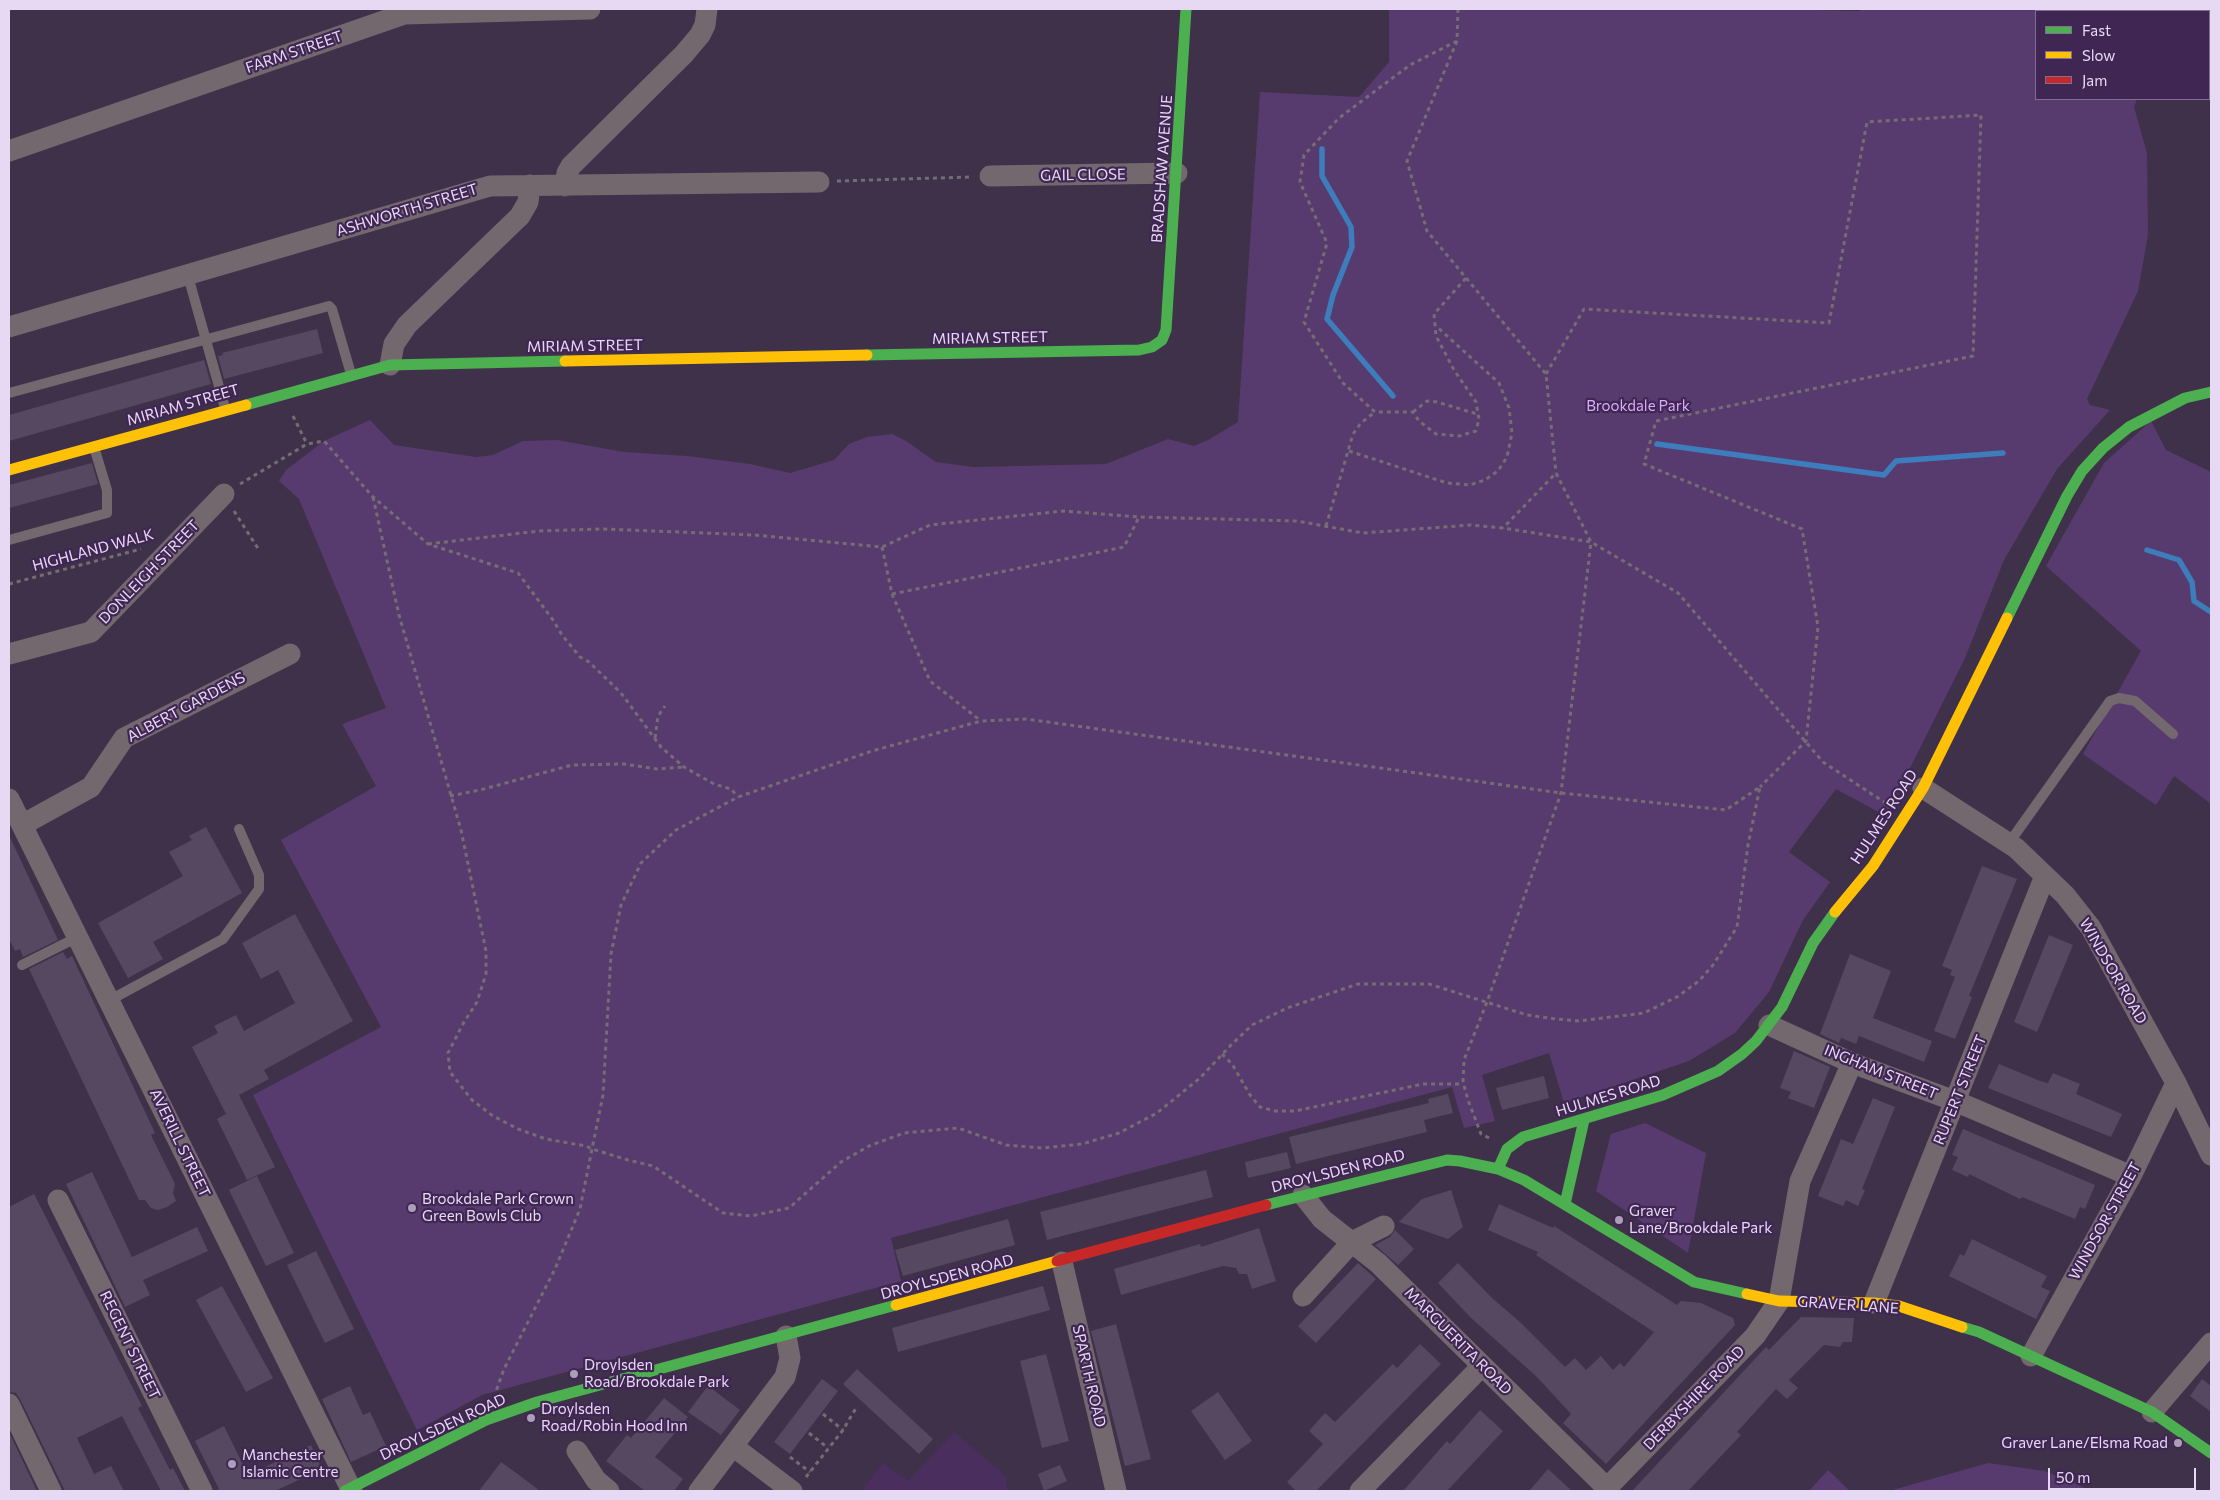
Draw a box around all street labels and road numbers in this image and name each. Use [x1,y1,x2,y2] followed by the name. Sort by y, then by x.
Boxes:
[243,27,345,77] street label: FARM STREET
[1148,94,1176,244] street label: BRADSHAW AVENUE
[1040,165,1126,185] street label: GAIL CLOSE
[334,180,480,240] street label: ASHWORTH STREET
[932,328,1048,348] street label: MIRIAM STREET
[527,336,643,356] street label: MIRIAM STREET
[125,380,241,430] street label: MIRIAM STREET
[95,516,203,628] street label: DONLEIGH STREET
[30,525,156,575] street label: HIGHLAND WALK
[124,668,248,746] street label: ALBERT GARDENS
[1847,766,1921,868] street label: HULMES ROAD
[2075,915,2151,1027] street label: WINDSOR ROAD
[1930,1032,1990,1148] street label: RUPERT STREET
[1822,1041,1940,1103] street label: INGHAM STREET
[1553,1071,1663,1121] street label: HULMES ROAD
[146,1086,214,1200] street label: AVERILL STREET
[1269,1146,1407,1196] street label: DROYLSDEN ROAD
[2065,1159,2145,1283] street label: WINDSOR STREET
[879,1251,1015,1303] street label: DROYLSDEN ROAD
[1401,1284,1515,1398] street label: MARGUERITA ROAD
[96,1288,164,1402] street label: REGENT STREET
[1797,1292,1899,1318] street label: GRAVER LANE
[1069,1323,1109,1429] street label: SPARTH ROAD
[1640,1342,1748,1454] street label: DERBYSHIRE ROAD
[377,1390,509,1464] street label: DROYLSDEN ROAD

